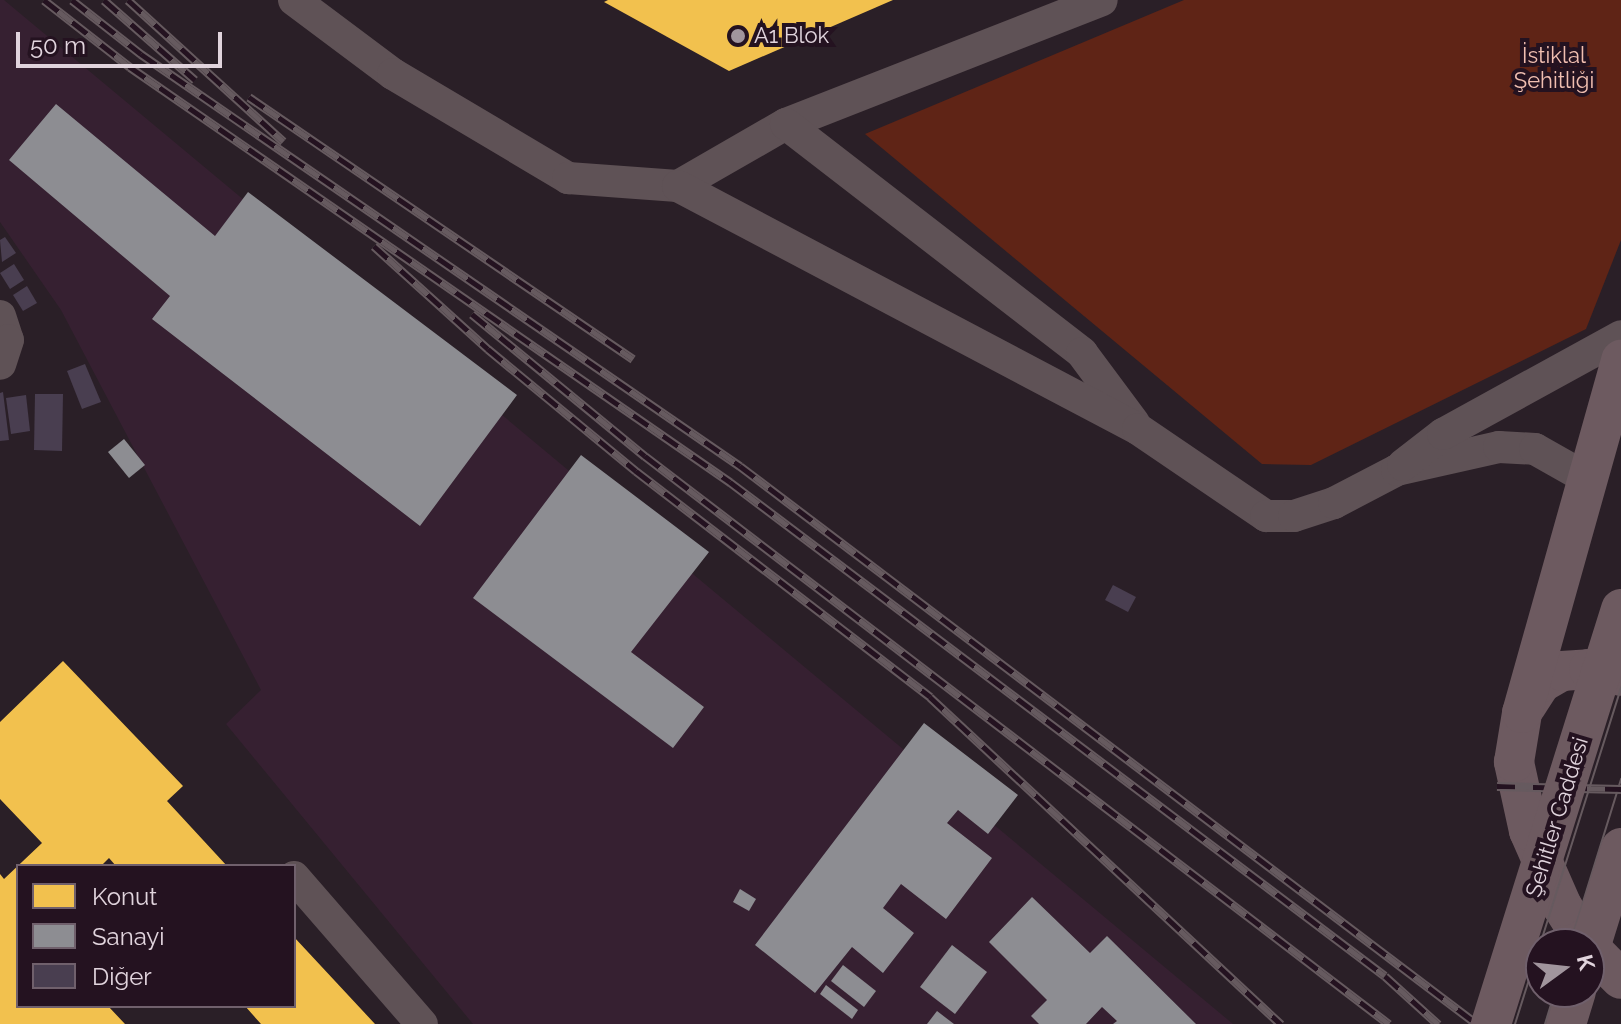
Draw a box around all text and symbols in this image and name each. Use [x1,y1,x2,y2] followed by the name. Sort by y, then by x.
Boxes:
[20,16,226,66] scale bar
[754,23,829,49] place label: A1 Blok
[729,27,747,45] marker: A1 Blok
[30,31,86,60] text: 50 m
[1514,42,1594,94] park label: İstiklal Şehitliği
[1520,734,1594,900] street label: Şehitler Caddesi
[16,864,296,1008] legend
[92,882,157,911] text: Konut
[92,922,165,951] text: Sanayi
[1525,928,1605,1008] north arrow
[1572,952,1601,973] text: K
[92,962,152,991] text: Diğer

